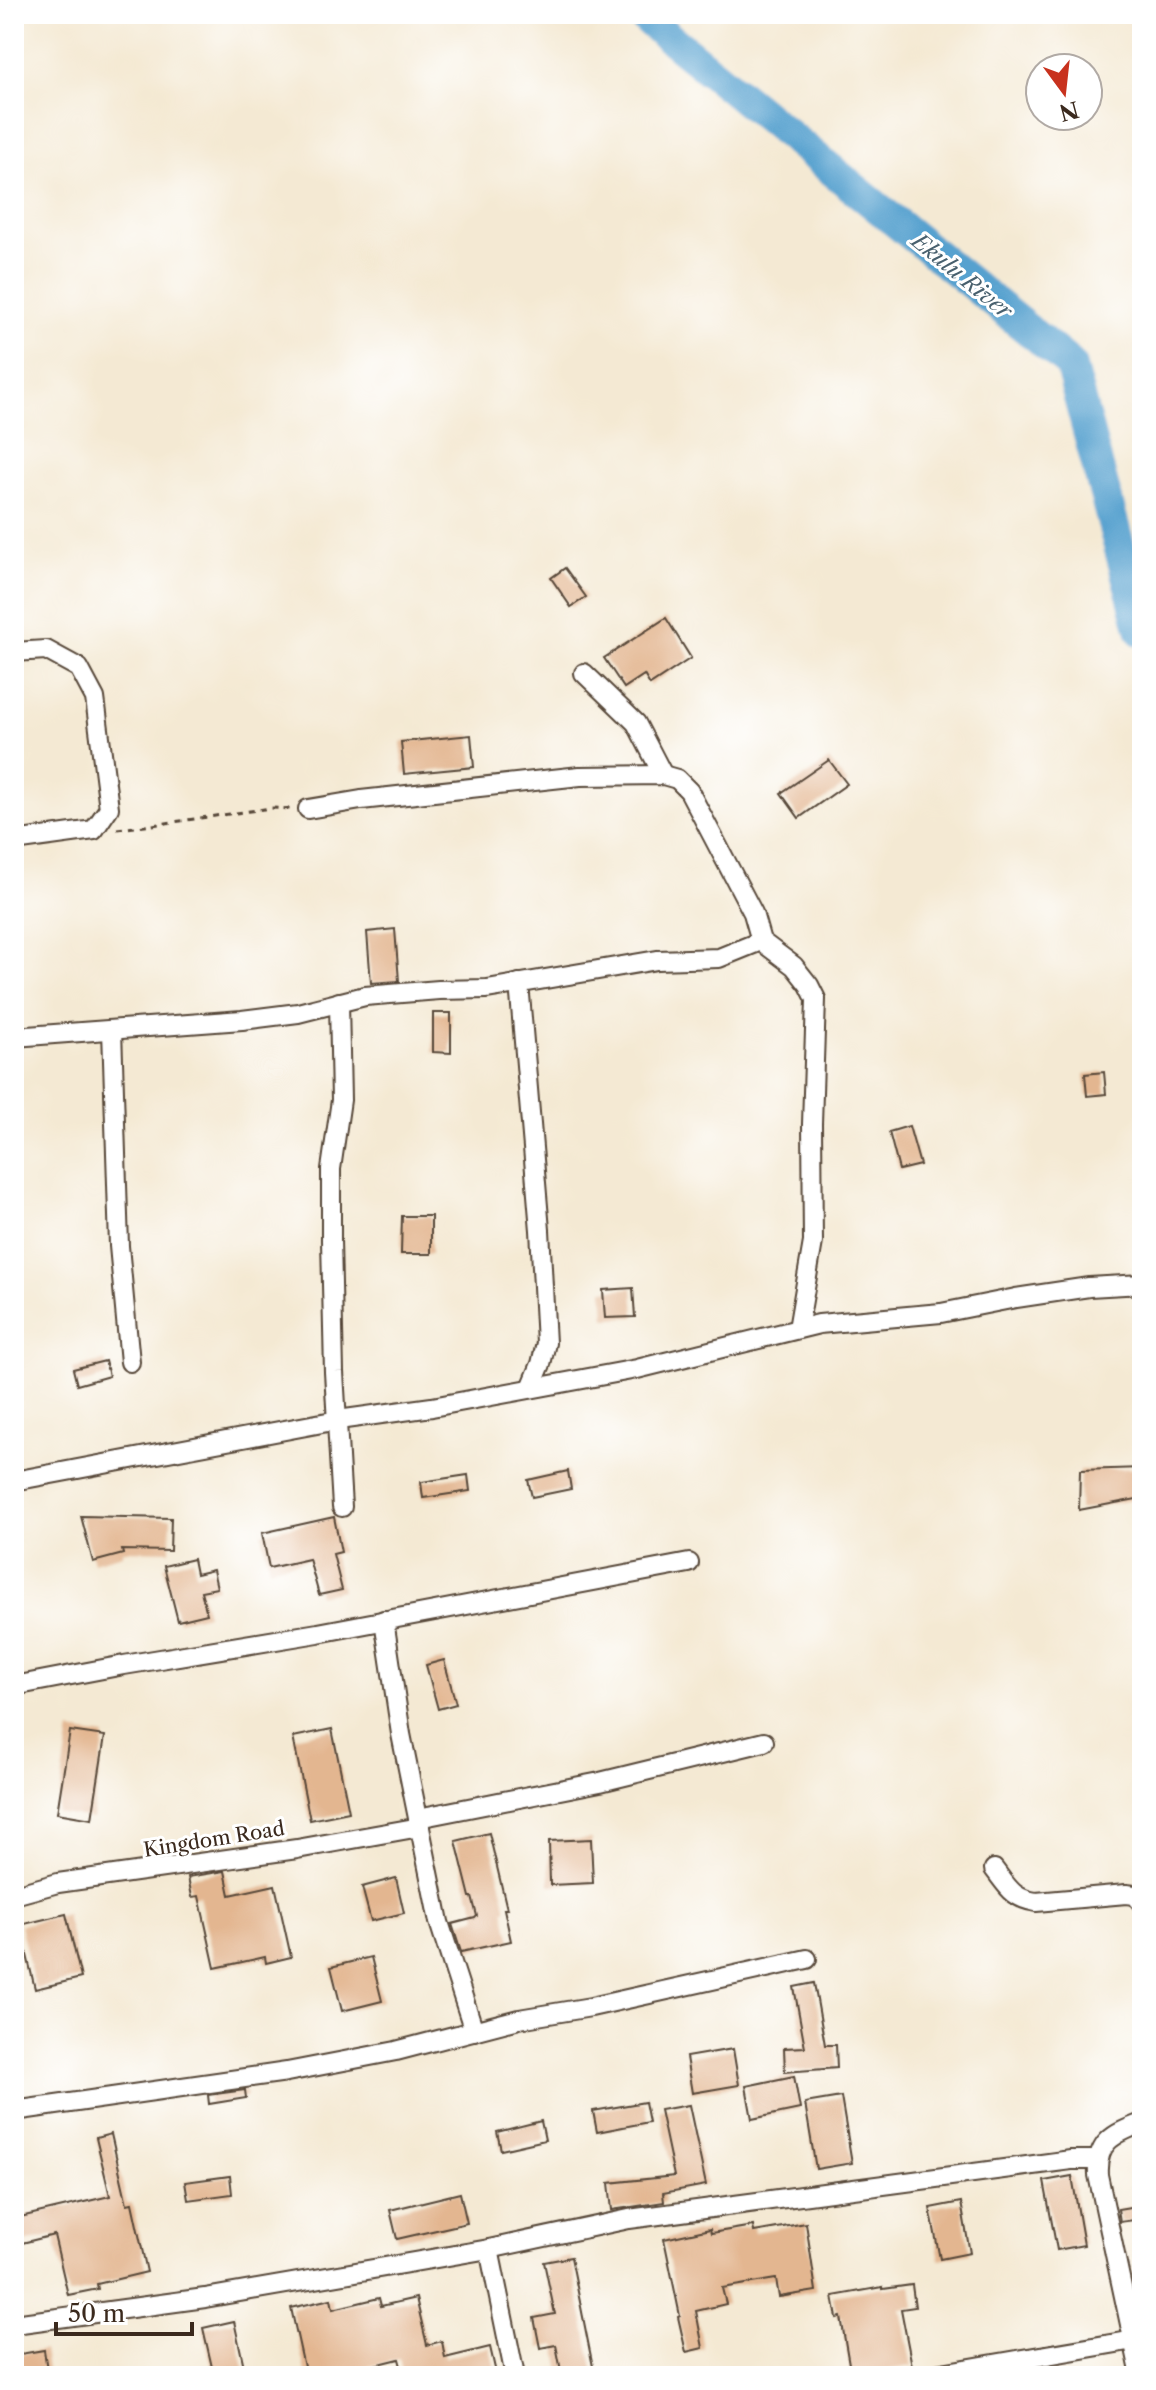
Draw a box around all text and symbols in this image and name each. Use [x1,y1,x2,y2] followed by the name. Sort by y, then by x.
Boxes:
[1024,52,1104,132] north arrow
[1056,95,1082,126] text: N
[905,226,1019,326] water label: Ekulu River
[142,1816,286,1862] street label: Kingdom Road
[56,2286,192,2336] scale bar
[68,2299,125,2328] text: 50 m

